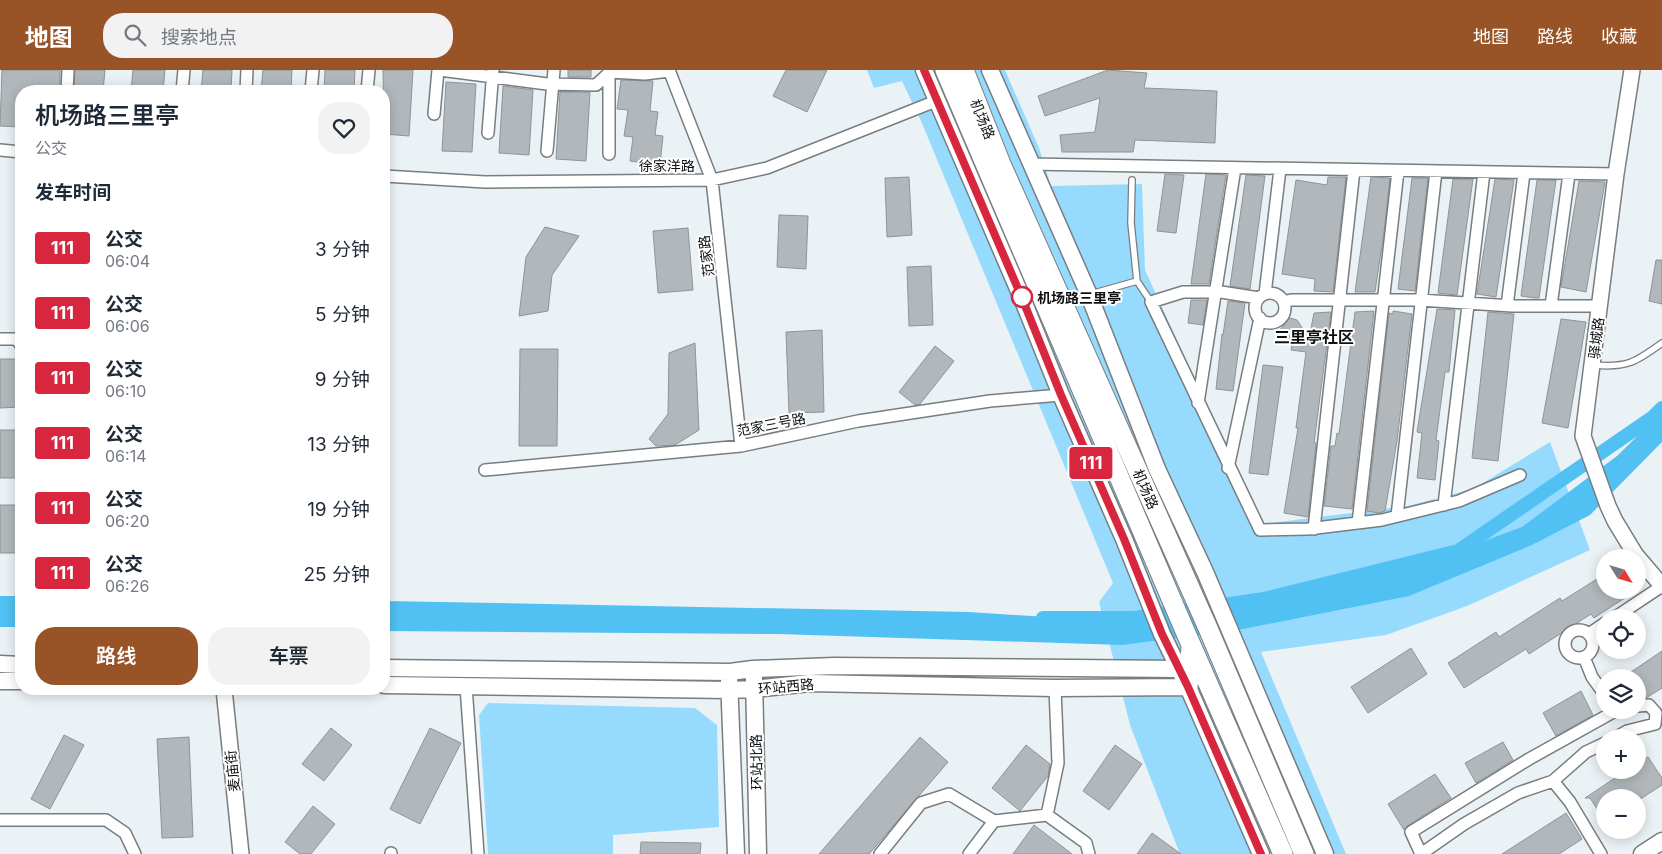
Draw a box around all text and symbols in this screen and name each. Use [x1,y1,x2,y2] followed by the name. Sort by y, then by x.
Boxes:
[103,13,453,58] search box
[121,21,149,49] icon: search
[25,23,73,52] text: 地图
[161,26,237,49] text: 搜索地点
[1473,26,1509,47] text: 地图
[1537,26,1573,47] text: 路线
[1601,26,1637,47] text: 收藏
[967,96,999,142] street label: 机场路
[35,101,179,130] text: 机场路三里亭
[318,102,370,154] button: heart
[35,138,67,158] text: 公交
[639,157,695,174] street label: 徐家洋路
[35,181,111,204] text: 发车时间
[105,228,143,251] text: 公交
[695,234,717,278] street label: 范家路
[51,237,74,258] text: 111
[315,238,370,261] text: 3 分钟
[105,251,150,271] text: 06:04
[1011,286,1033,308] marker: 机场路三里亭
[1037,289,1121,306] place label: 机场路三里亭
[105,293,143,316] text: 公交
[51,302,74,323] text: 111
[315,303,370,326] text: 5 分钟
[105,316,150,336] text: 06:06
[1585,316,1607,360] street label: 驿城路
[1274,327,1354,347] district label: 三里亭社区
[105,358,143,381] text: 公交
[51,367,74,388] text: 111
[315,368,370,391] text: 9 分钟
[105,381,146,401] text: 06:10
[735,409,807,439] street label: 范家三号路
[105,423,143,446] text: 公交
[51,432,74,453] text: 111
[307,433,370,456] text: 13 分钟
[105,446,146,466] text: 06:14
[1062,447,1120,479] line badge: 111
[1079,452,1103,473] text: 111
[1130,466,1162,512] street label: 机场路
[105,488,143,511] text: 公交
[51,497,74,518] text: 111
[307,498,370,521] text: 19 分钟
[105,511,149,531] text: 06:20
[1596,549,1646,599] north arrow
[1596,549,1646,839] map controls
[105,553,143,576] text: 公交
[51,562,74,583] text: 111
[304,563,370,586] text: 25 分钟
[105,576,149,596] text: 06:26
[1596,609,1646,659] button: locate
[35,627,198,685] button: 路线
[208,627,370,685] button: 车票
[1596,669,1646,719] button: layers
[757,675,815,697] street label: 环站西路
[1596,729,1646,779] button: +
[747,734,765,790] street label: 环站北路
[221,749,243,793] street label: 麦庙街
[1596,789,1646,839] button: −

